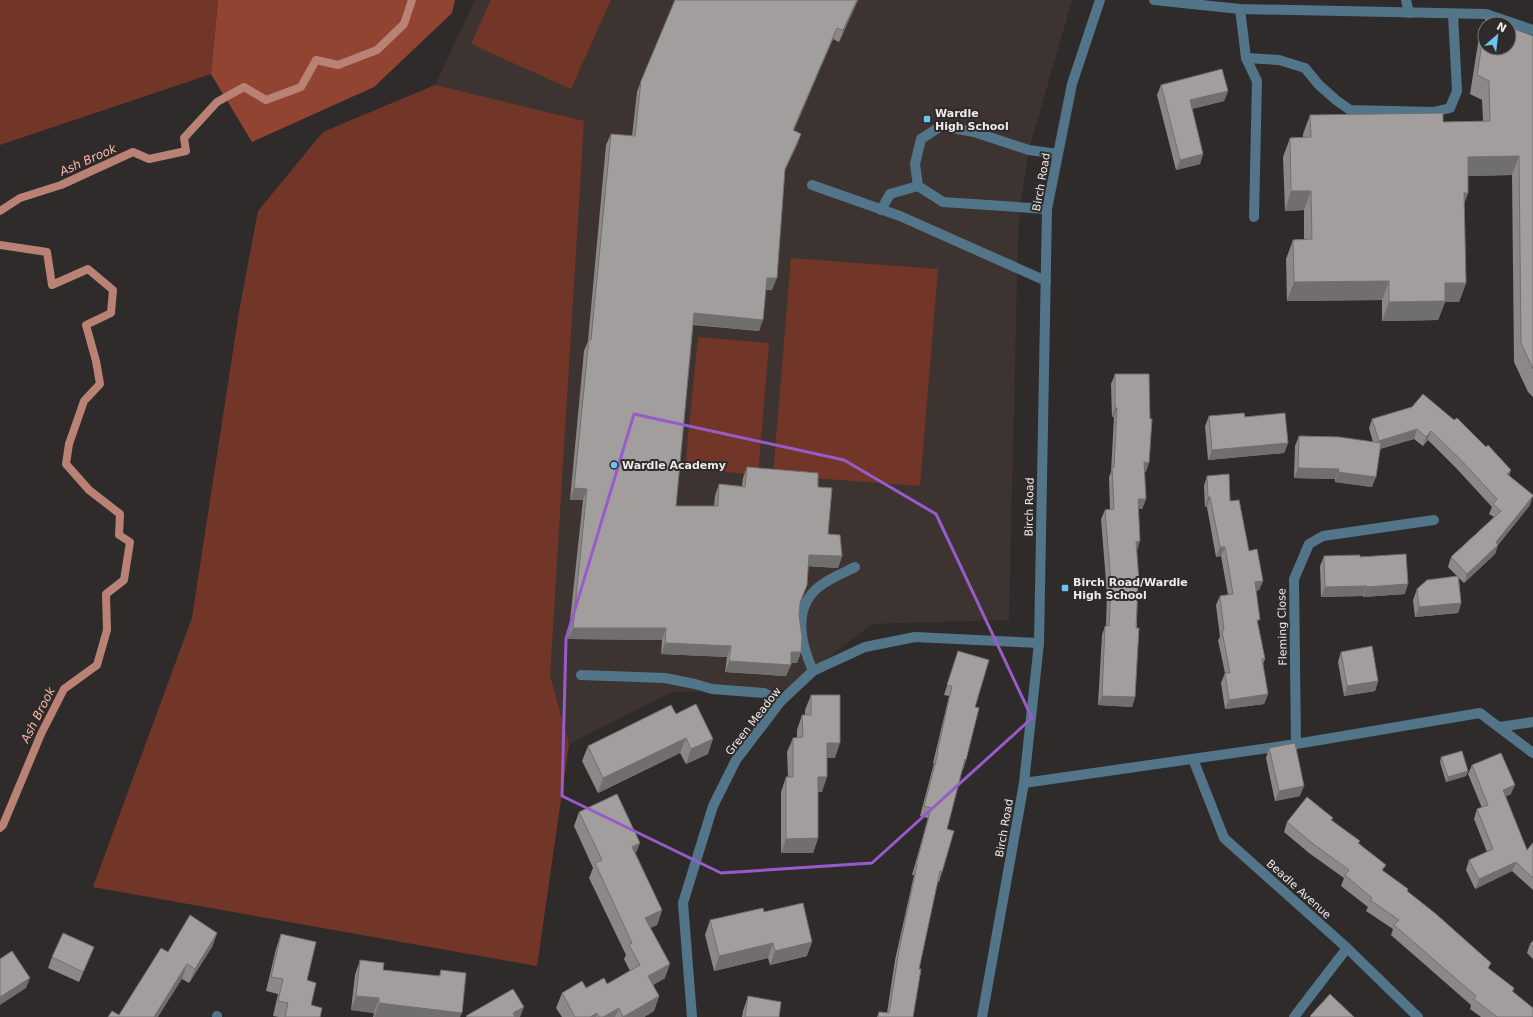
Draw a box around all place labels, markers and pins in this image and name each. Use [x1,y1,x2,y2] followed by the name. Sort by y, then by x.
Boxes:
[935,107,1009,133] place label: Wardle High School
[922,114,932,124] marker: Wardle High School
[622,459,726,472] place label: Wardle Academy
[609,460,619,470] marker: Wardle Academy
[1073,576,1188,602] place label: Birch Road/Wardle High School
[1060,583,1070,593] marker: Birch Road/Wardle High School

